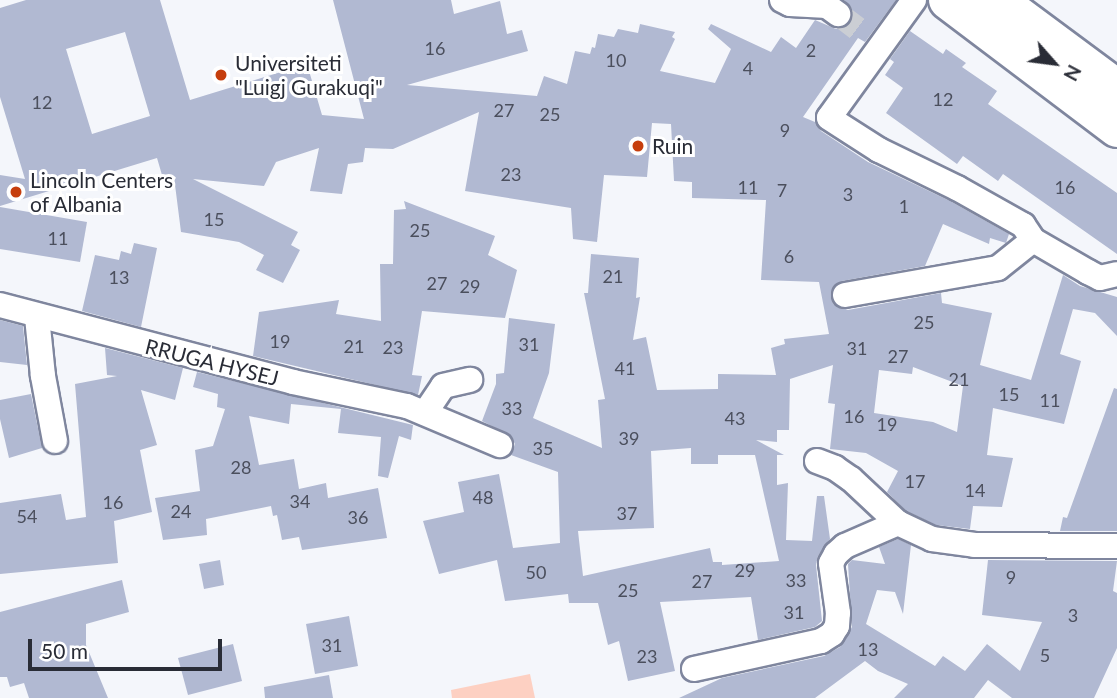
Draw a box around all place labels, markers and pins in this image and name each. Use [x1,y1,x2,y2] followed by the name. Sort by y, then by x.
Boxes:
[235,50,383,100] place label: Universiteti "Luigj Gurakuqi"
[213,67,229,83] marker: Universiteti "Luigj Gurakuqi"
[652,133,693,159] place label: Ruin
[630,138,646,154] marker: Ruin
[30,167,173,217] place label: Lincoln Centers of Albania
[8,184,24,200] marker: Lincoln Centers of Albania

